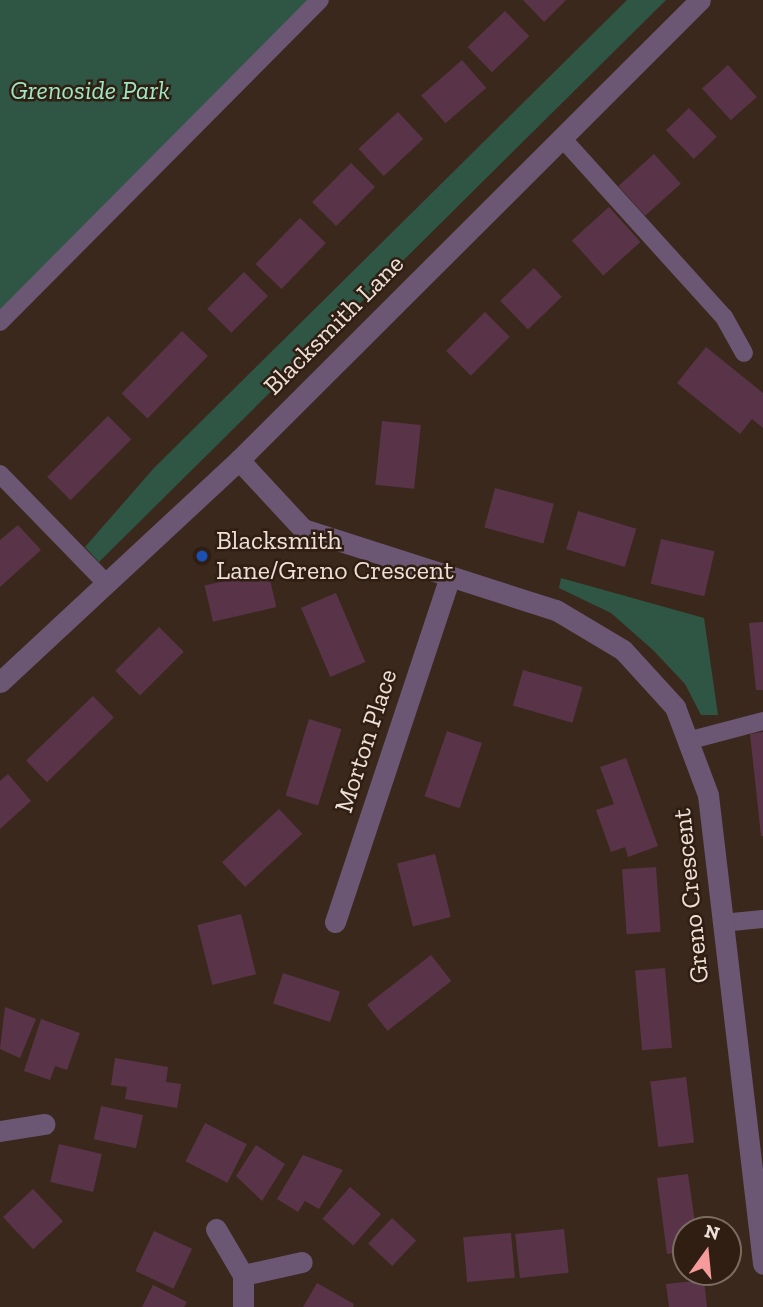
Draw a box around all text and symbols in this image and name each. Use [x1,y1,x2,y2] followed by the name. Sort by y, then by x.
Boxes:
[10,75,170,107] park label: Grenoside Park
[257,248,411,402] street label: Blacksmith Lane
[216,525,454,586] place label: Blacksmith Lane/Greno Crescent
[194,548,210,564] marker: Blacksmith Lane/Greno Crescent
[328,665,404,817] street label: Morton Place
[666,807,716,985] street label: Greno Crescent
[672,1216,742,1286] north arrow
[702,1219,722,1245] text: N

